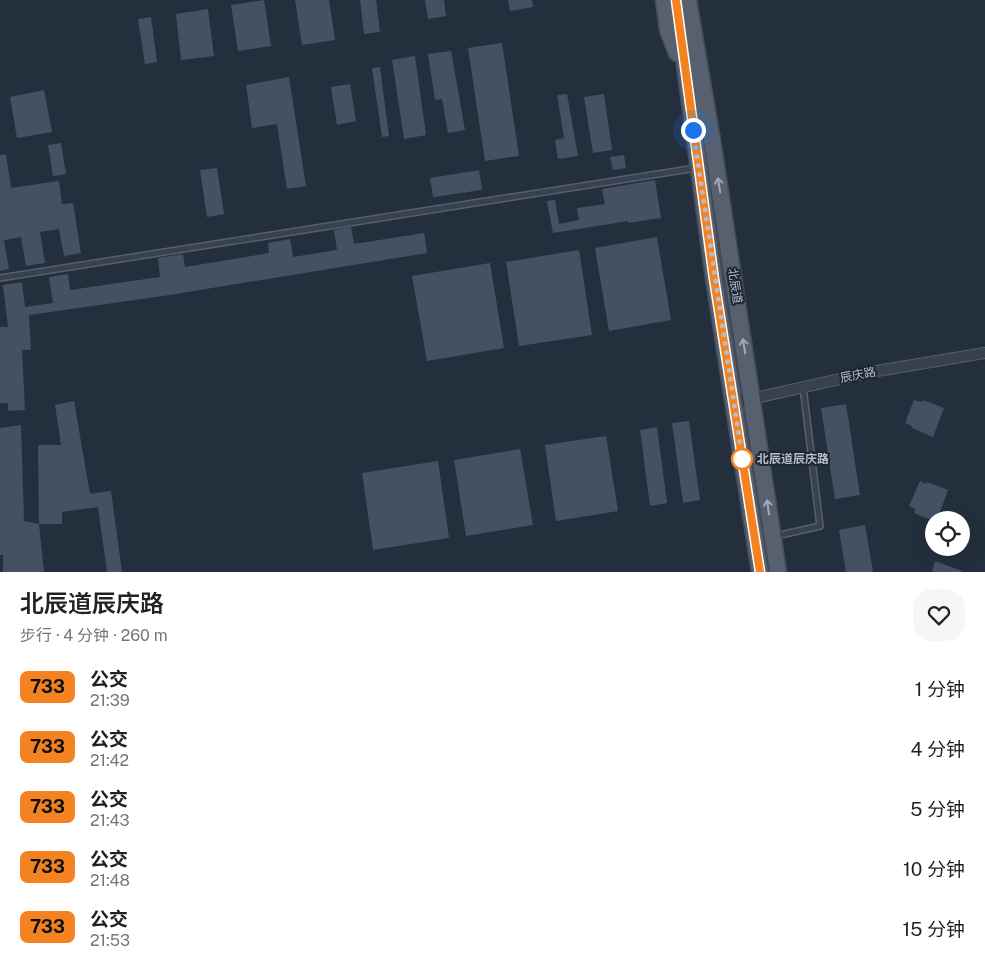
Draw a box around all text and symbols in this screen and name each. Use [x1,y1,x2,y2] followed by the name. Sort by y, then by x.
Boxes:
[681,118,706,143] your location
[714,178,724,194] one-way arrow
[725,267,745,305] street label: 北辰道
[739,338,749,354] one-way arrow
[839,365,877,385] street label: 辰庆路
[731,448,753,470] marker: 北辰道辰庆路
[757,452,829,466] place label: 北辰道辰庆路
[763,499,773,515] one-way arrow
[925,511,970,556] map controls
[925,511,970,556] button: locate
[20,589,164,617] text: 北辰道辰庆路
[913,589,965,641] button: heart
[20,626,168,645] text: 步行 · 4 分钟 · 260 m
[90,668,128,690] text: 公交
[30,676,65,697] text: 733
[915,678,965,700] text: 1 分钟
[90,691,130,710] text: 21:39
[90,728,128,750] text: 公交
[30,736,65,757] text: 733
[910,738,965,760] text: 4 分钟
[90,751,129,770] text: 21:42
[90,788,128,810] text: 公交
[30,796,65,817] text: 733
[910,798,965,820] text: 5 分钟
[90,811,130,830] text: 21:43
[90,848,128,870] text: 公交
[30,856,65,877] text: 733
[903,858,965,880] text: 10 分钟
[90,871,130,890] text: 21:48
[90,908,128,930] text: 公交
[30,916,65,937] text: 733
[902,918,965,940] text: 15 分钟
[90,931,130,950] text: 21:53

